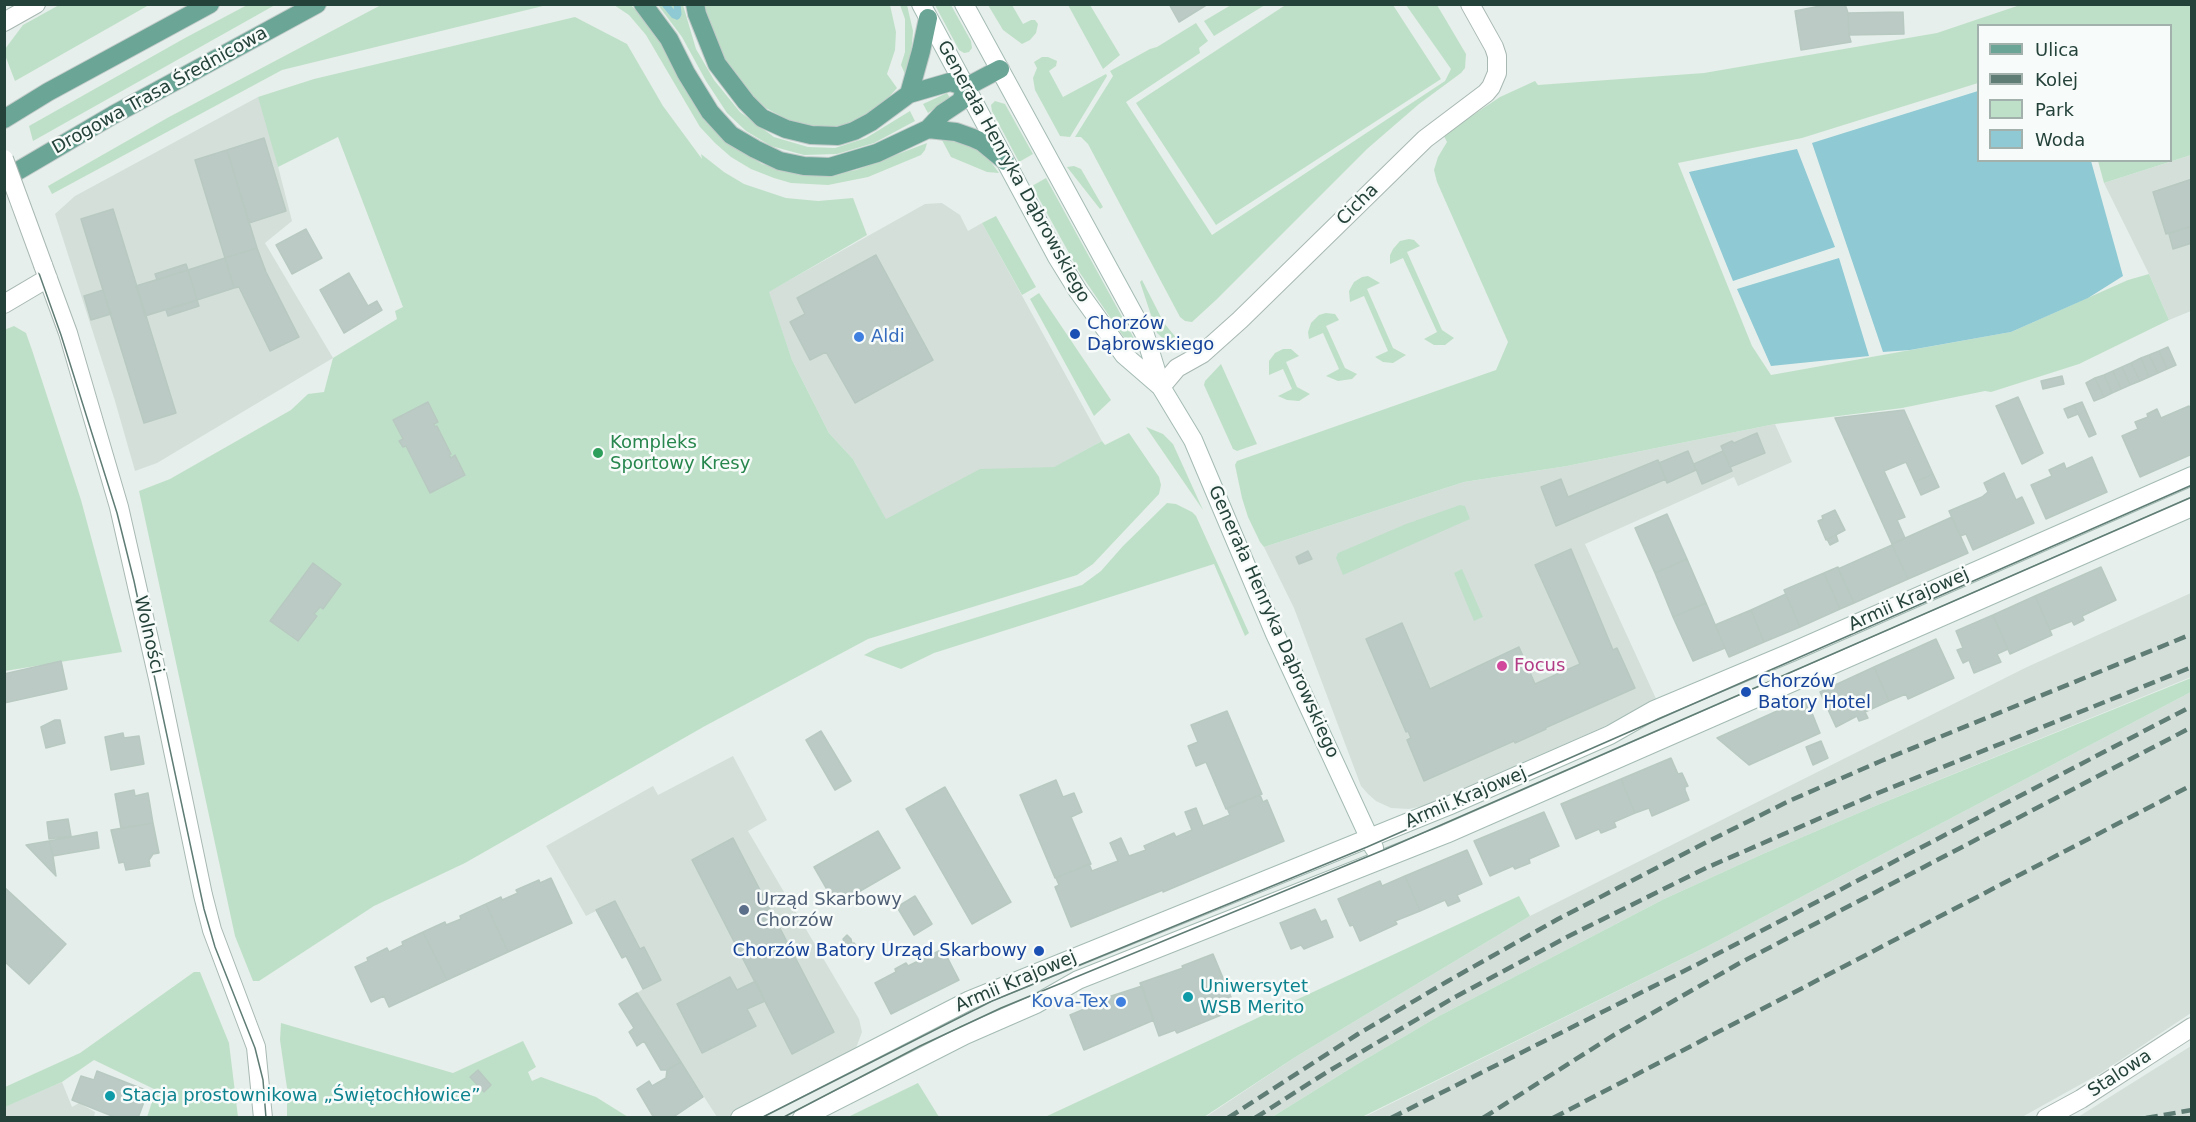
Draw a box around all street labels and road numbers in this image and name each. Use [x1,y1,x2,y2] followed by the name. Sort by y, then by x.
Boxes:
[49,23,271,159] street label: Drogowa Trasa Średnicowa
[932,37,1094,307] street label: Generała Henryka Dąbrowskiego
[1333,180,1383,230] street label: Cicha
[1203,482,1343,762] street label: Generała Henryka Dąbrowskiego
[1845,564,1973,636] street label: Armii Krajowej
[129,594,167,676] street label: Wolności
[1402,763,1530,833] street label: Armii Krajowej
[952,947,1080,1017] street label: Armii Krajowej
[2084,1046,2156,1102] street label: Stalowa

